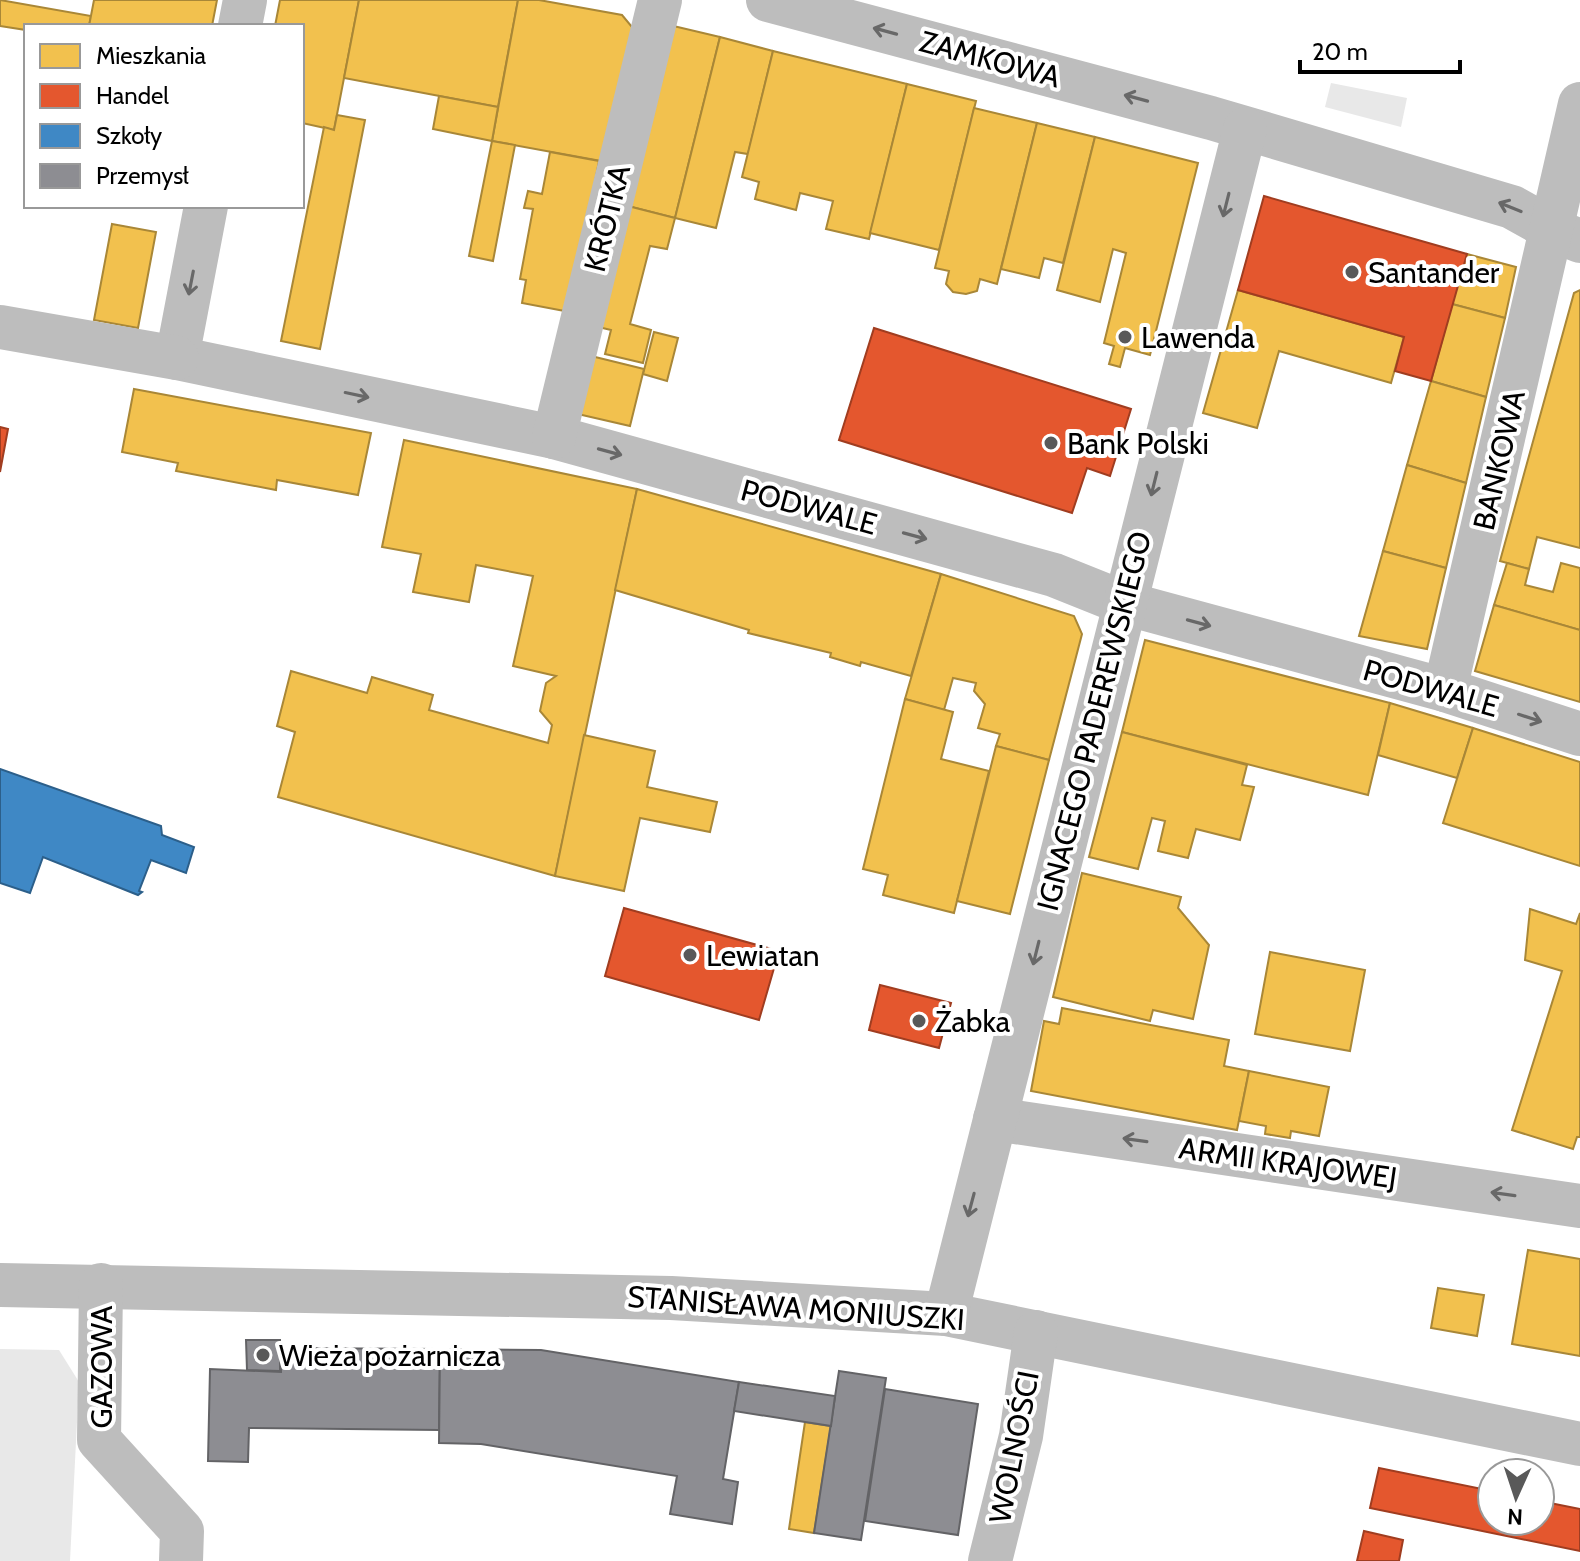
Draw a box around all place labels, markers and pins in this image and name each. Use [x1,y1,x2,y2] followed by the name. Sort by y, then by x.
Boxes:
[1368,254,1500,291] place label: Santander
[1343,263,1361,281] marker: Santander
[1141,319,1255,356] place label: Lawenda
[1116,328,1134,346] marker: Lawenda
[1067,425,1209,462] place label: Bank Polski
[1042,434,1060,452] marker: Bank Polski
[706,937,820,974] place label: Lewiatan
[681,946,699,964] marker: Lewiatan
[935,1003,1011,1040] place label: Żabka
[910,1012,928,1030] marker: Żabka
[279,1337,501,1374] place label: Wieża pożarnicza
[254,1346,272,1364] marker: Wieża pożarnicza

